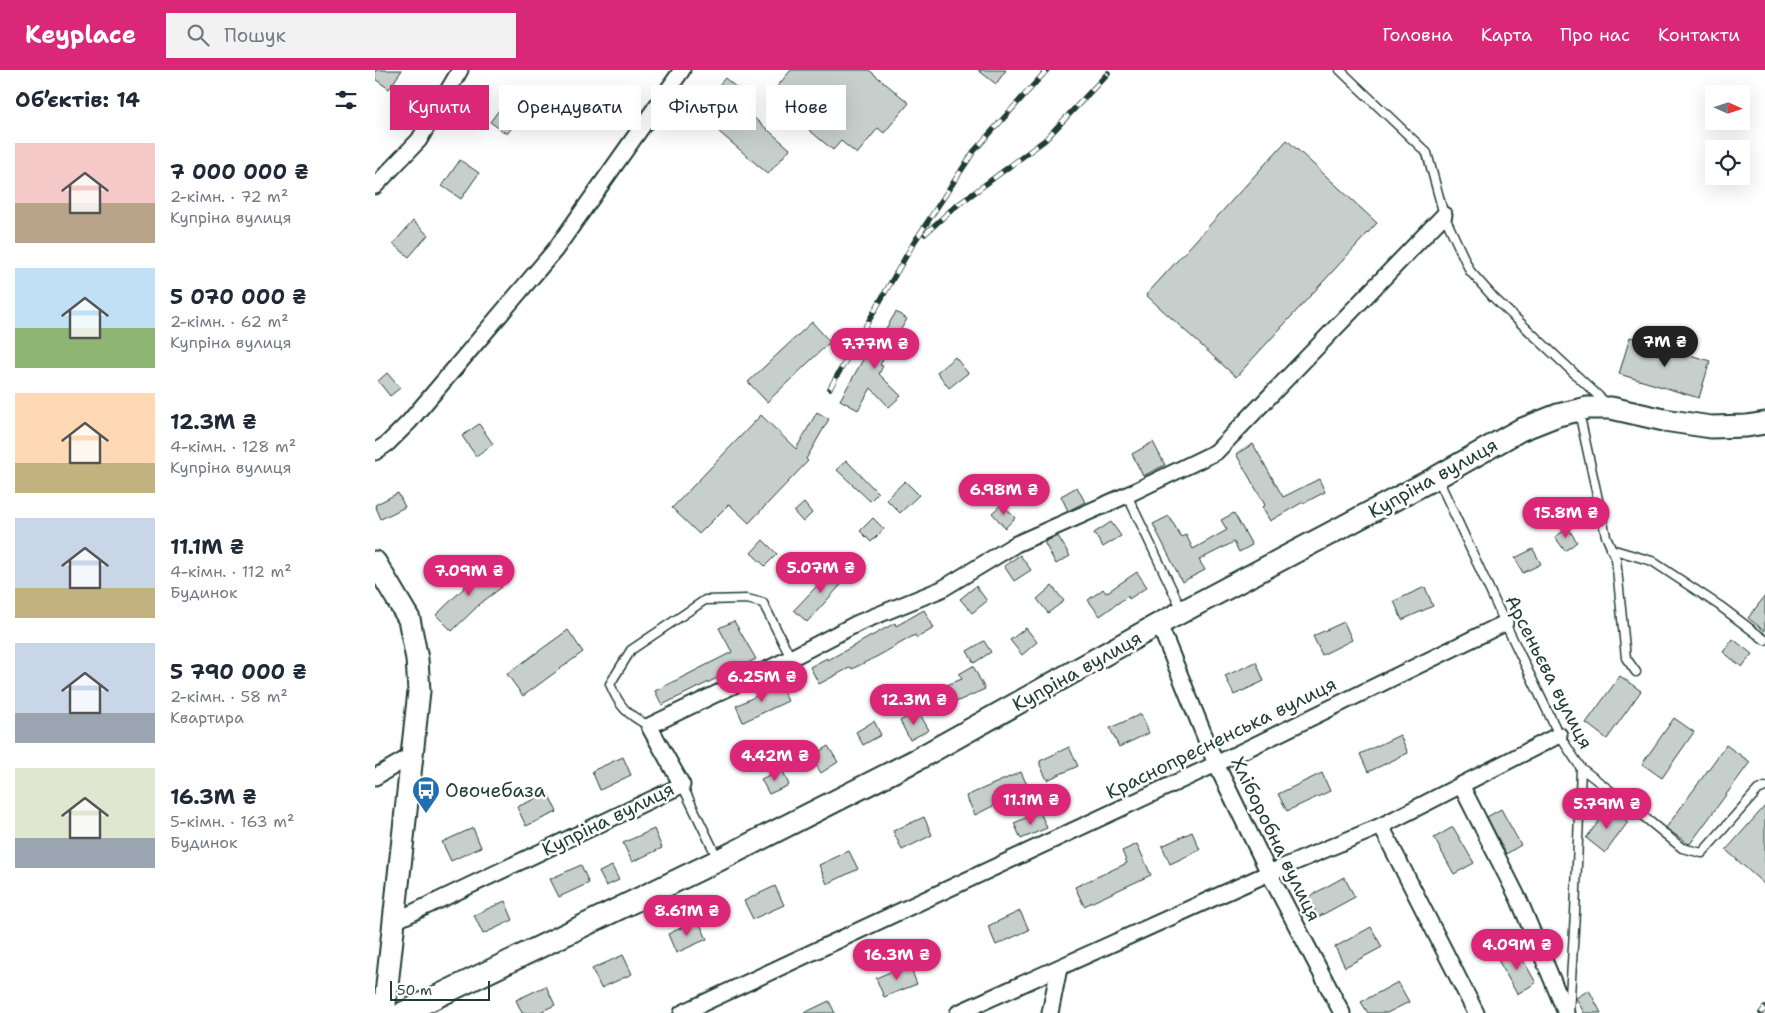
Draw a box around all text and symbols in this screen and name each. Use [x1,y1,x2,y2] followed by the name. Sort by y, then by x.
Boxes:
[166,13,516,58] search box
[25,19,136,51] text: Keyplace
[184,21,212,49] icon: search
[224,23,286,48] text: Пошук
[1382,23,1453,47] text: Головна
[1481,23,1532,47] text: Карта
[1560,23,1630,47] text: Про нас
[1658,23,1740,47] text: Контакти
[390,85,489,130] chip: Купити
[499,85,641,130] chip: Орендувати
[651,85,756,130] chip: Фільтри
[766,85,846,130] chip: Нове
[1705,85,1750,130] north arrow
[1705,85,1750,185] map controls
[15,86,140,114] text: Об’єктів: 14
[332,86,360,114] icon: filters
[1705,140,1750,185] button: locate
[170,158,309,186] text: 7 000 000 ₴
[55,163,115,223] icon: home
[170,186,288,207] text: 2-кімн. · 72 m²
[170,207,292,228] text: Купріна вулиця
[170,283,307,311] text: 5 070 000 ₴
[55,288,115,348] icon: home
[170,311,289,332] text: 2-кімн. · 62 m²
[1635,326,1695,368] pin: 7M ₴
[829,328,921,370] pin: 7.77M ₴
[1643,331,1687,352] text: 7M ₴
[170,332,292,353] text: Купріна вулиця
[841,333,909,354] text: 7.77M ₴
[170,408,257,436] text: 12.3M ₴
[55,413,115,473] icon: home
[1364,432,1502,524] street label: Купріна вулиця
[170,436,296,457] text: 4-кімн. · 128 m²
[170,457,292,478] text: Купріна вулиця
[958,474,1050,516] pin: 6.98M ₴
[970,479,1038,500] text: 6.98M ₴
[1520,496,1612,539] pin: 15.8M ₴
[1534,502,1599,523] text: 15.8M ₴
[170,533,244,561] text: 11.1M ₴
[55,538,115,598] icon: home
[775,552,867,594] pin: 5.07M ₴
[423,554,515,597] pin: 7.09M ₴
[787,557,855,578] text: 5.07M ₴
[434,560,504,581] text: 7.09M ₴
[170,561,292,582] text: 4-кімн. · 112 m²
[170,582,238,603] text: Будинок
[1499,591,1599,753] street label: Арсеньєва вулиця
[1008,625,1146,717] street label: Купріна вулиця
[170,658,307,686] text: 5 790 000 ₴
[716,660,808,703] pin: 6.25M ₴
[55,663,115,723] icon: home
[727,666,797,687] text: 6.25M ₴
[1102,671,1340,805] street label: Краснопресненська вулиця
[868,684,960,726] pin: 12.3M ₴
[170,686,288,707] text: 2-кімн. · 58 m²
[881,689,947,710] text: 12.3M ₴
[170,707,244,728] text: Квартира
[729,740,821,782] pin: 4.42M ₴
[741,745,809,766] text: 4.42M ₴
[1225,753,1327,925] street label: Хліборобна вулиця
[411,775,441,814] bus stop icon: Овочебаза
[538,776,678,862] street label: Купріна вулиця
[445,778,546,803] place label: Овочебаза
[170,783,257,811] text: 16.3M ₴
[985,784,1077,826] pin: 11.1M ₴
[55,788,115,848] icon: home
[1561,788,1653,830] pin: 5.79M ₴
[1003,789,1059,810] text: 11.1M ₴
[1573,793,1641,814] text: 5.79M ₴
[170,811,294,832] text: 5-кімн. · 163 m²
[170,832,238,853] text: Будинок
[641,894,733,937] pin: 8.61M ₴
[654,900,720,921] text: 8.61M ₴
[1471,928,1563,971] pin: 4.09M ₴
[1482,934,1552,955] text: 4.09M ₴
[851,938,943,981] pin: 16.3M ₴
[864,944,930,965] text: 16.3M ₴
[390,978,490,1001] scale bar
[397,981,432,999] text: 50 m

